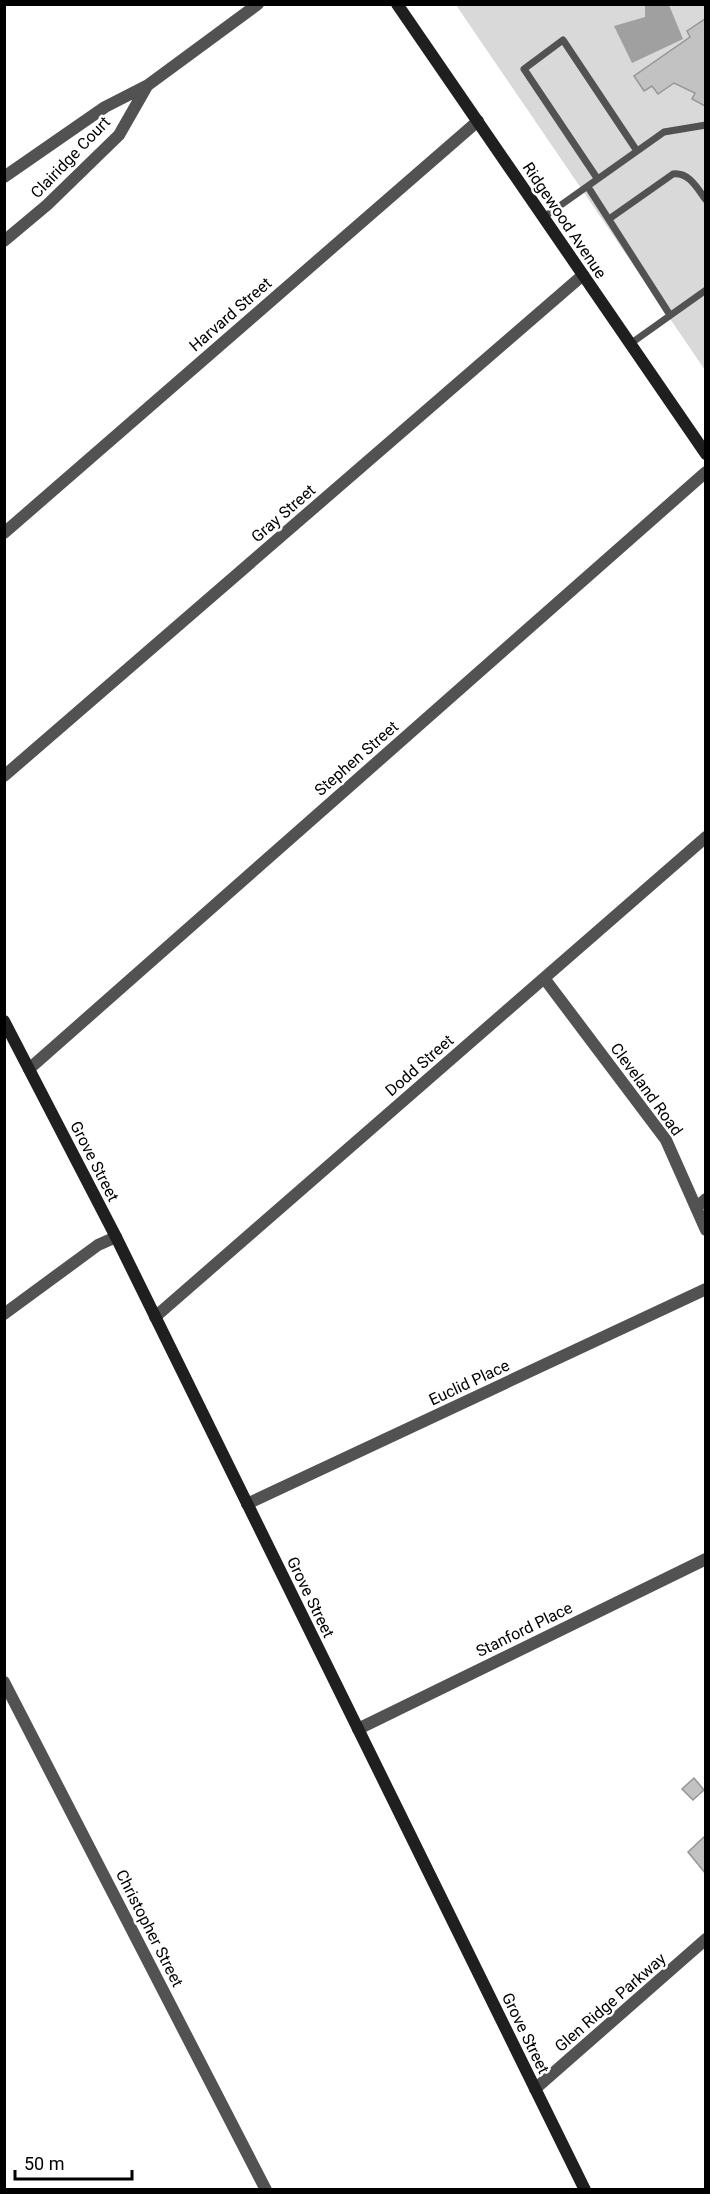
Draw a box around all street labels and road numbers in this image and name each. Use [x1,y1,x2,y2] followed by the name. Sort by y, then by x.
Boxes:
[27,113,114,202] street label: Clairidge Court
[519,159,610,282] street label: Ridgewood Avenue
[185,274,275,355] street label: Harvard Street
[248,481,319,546] street label: Gray Street
[311,717,402,800] street label: Stephen Street
[381,1031,457,1100] street label: Dodd Street
[607,1039,687,1139] street label: Cleveland Road
[66,1118,123,1205] street label: Grove Street
[426,1356,512,1409] street label: Euclid Place
[283,1554,338,1641] street label: Grove Street
[473,1598,575,1661] street label: Stanford Place
[112,1866,187,1990] street label: Christopher Street
[551,1949,670,2056] street label: Glen Ridge Parkway
[498,1990,553,2077] street label: Grove Street

